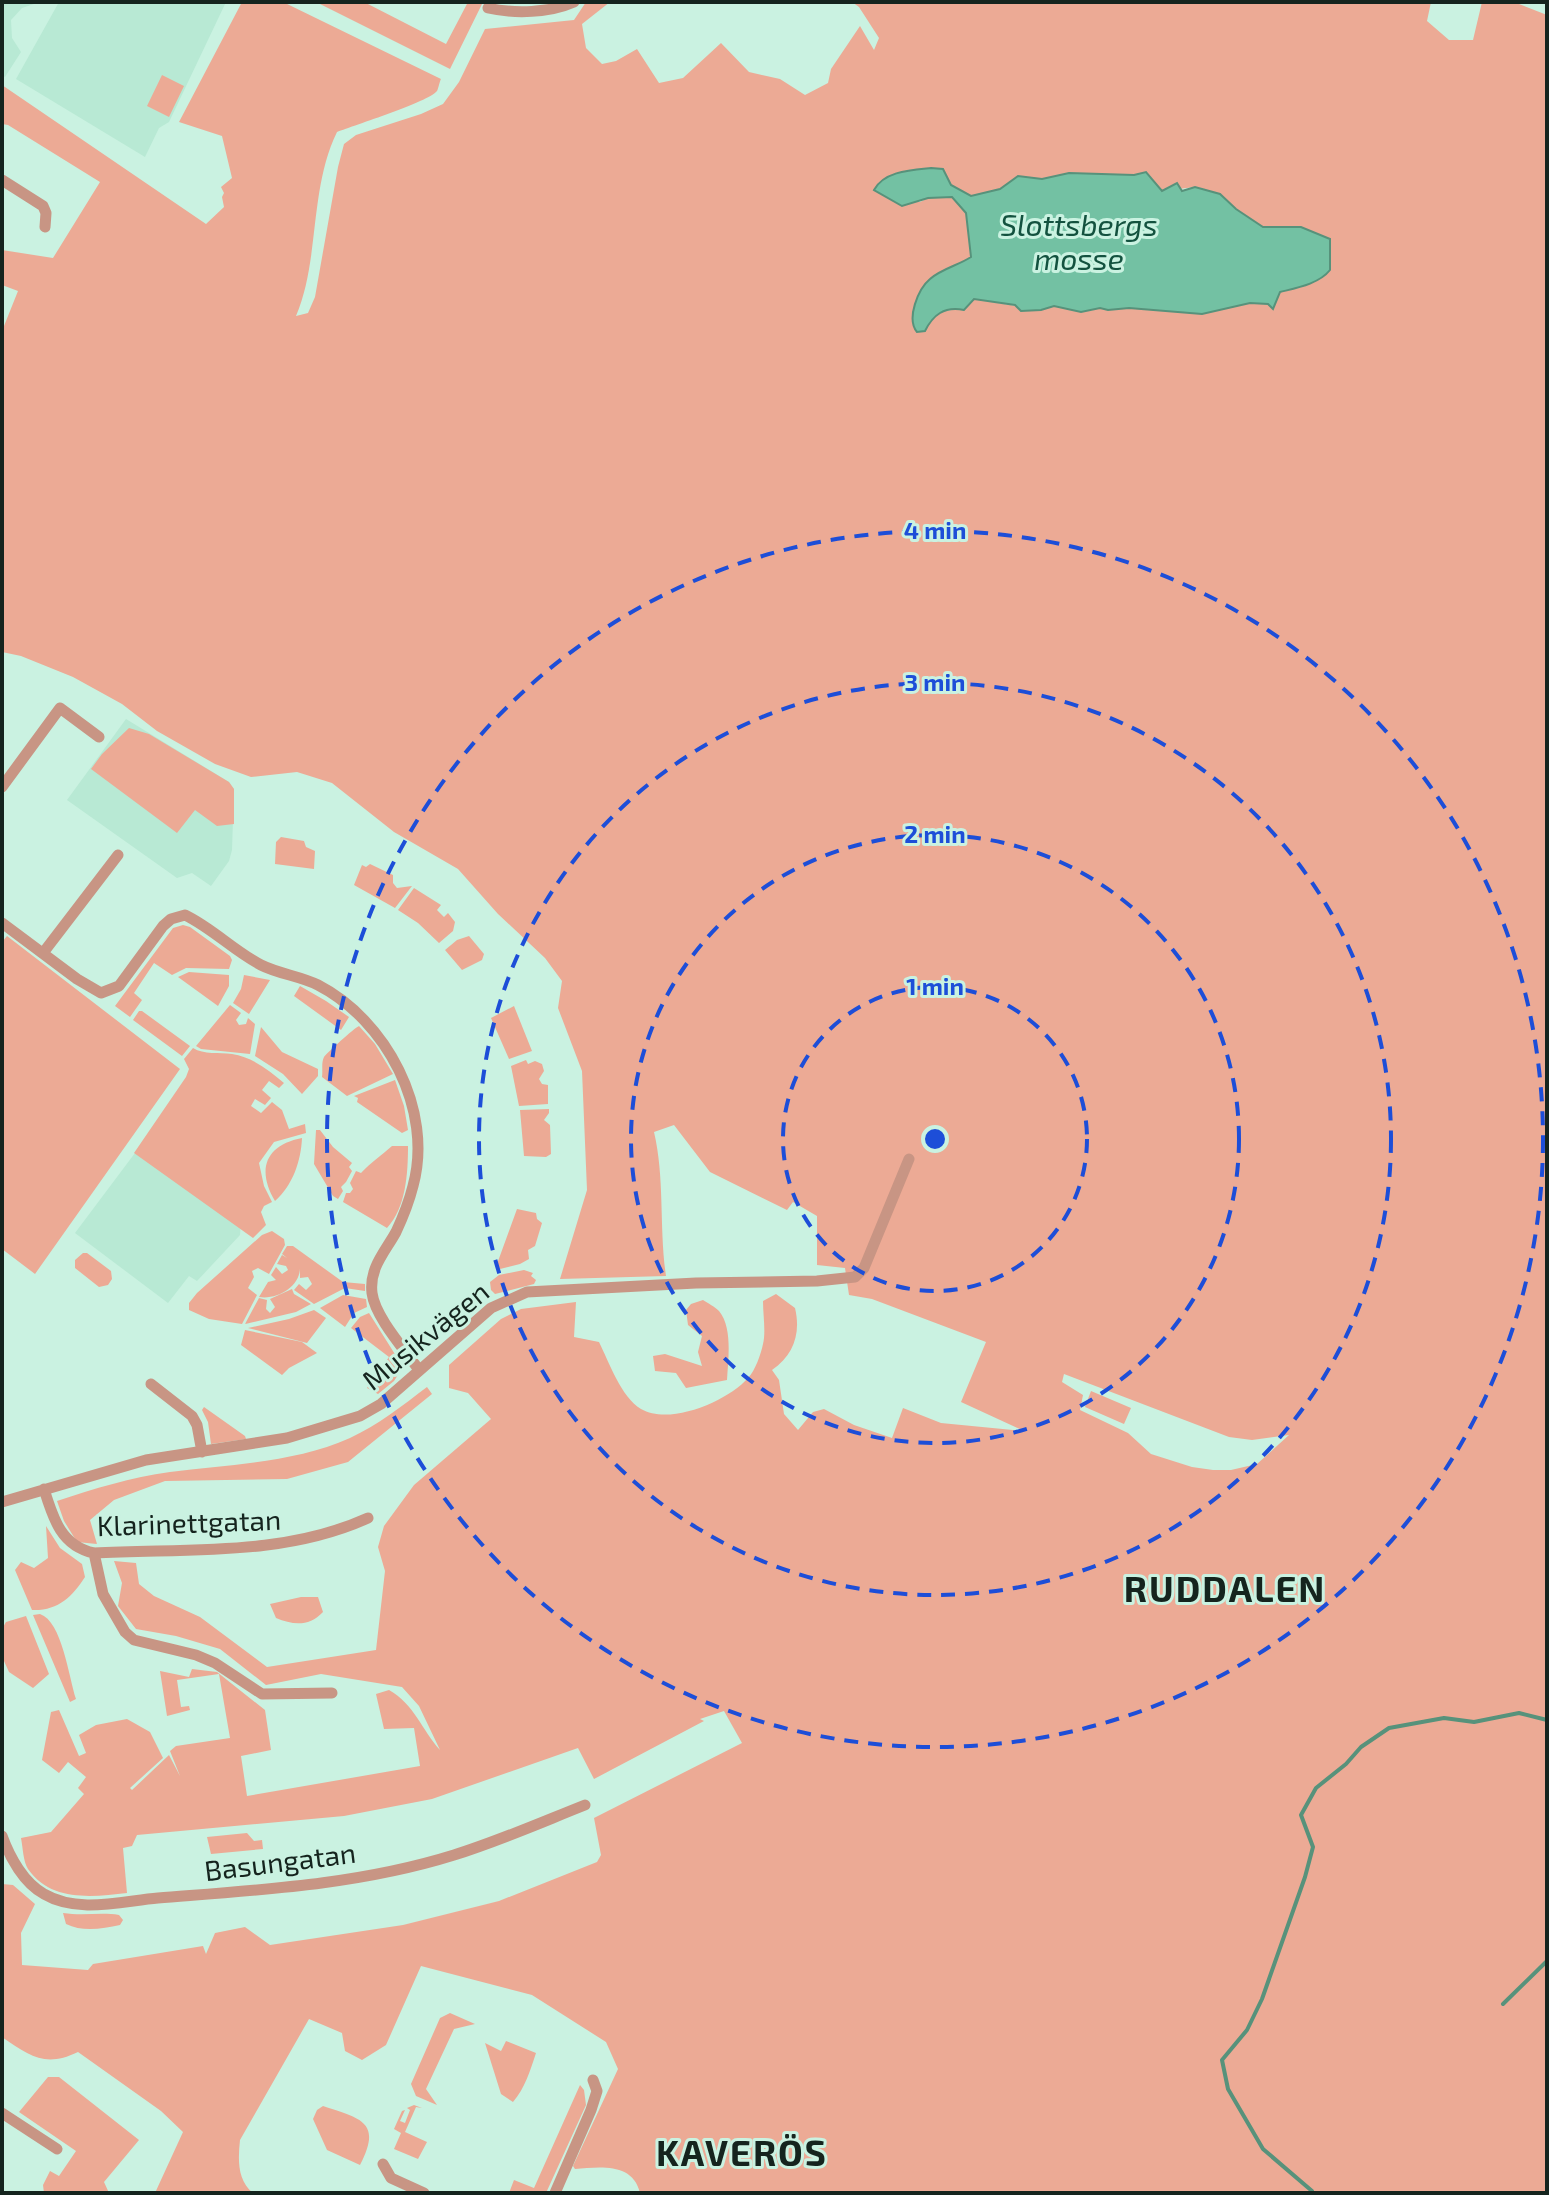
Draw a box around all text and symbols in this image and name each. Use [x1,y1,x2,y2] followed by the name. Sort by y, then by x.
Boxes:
[1000,206,1158,276] water label: Slottsbergs mosse
[904,515,966,544] text: 4 min
[905,667,965,696] text: 3 min
[904,819,966,848] text: 2 min
[906,971,964,1000] text: 1 min
[921,1125,949,1153] centre of rings
[355,1274,495,1396] street label: Musikvägen
[96,1502,282,1542] street label: Klarinettgatan
[1124,1566,1326,1609] district label: RUDDALEN
[202,1835,358,1887] street label: Basungatan
[656,2130,828,2173] district label: KAVERÖS

